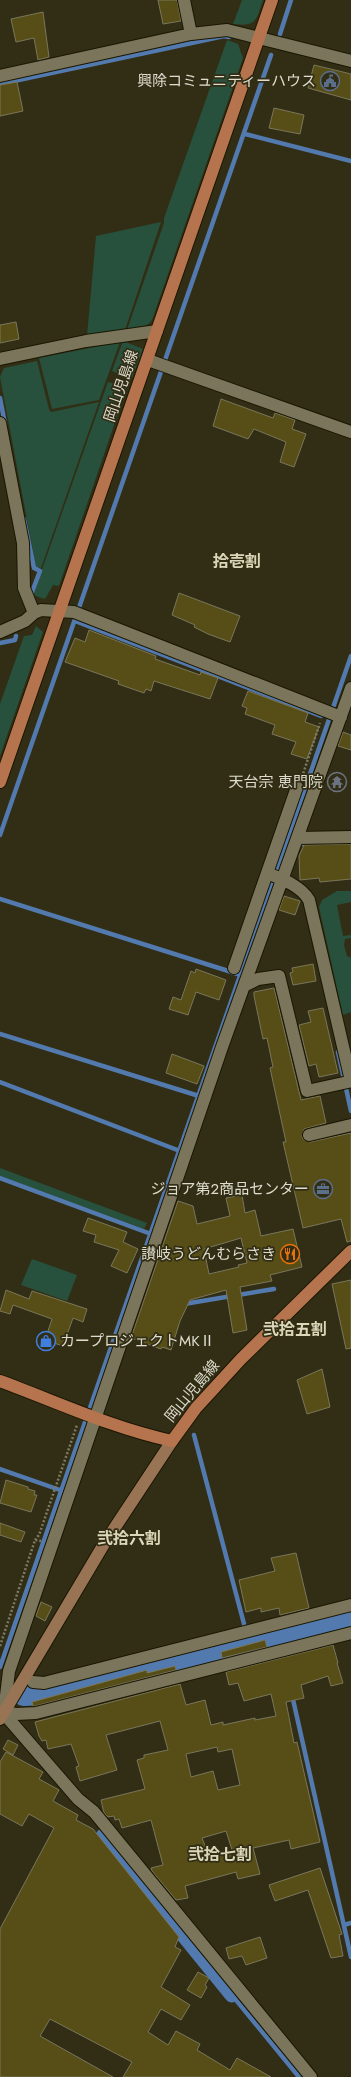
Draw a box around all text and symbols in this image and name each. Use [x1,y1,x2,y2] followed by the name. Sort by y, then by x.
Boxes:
[137,70,316,92] place label: 興除コミュニティーハウス
[319,70,341,92] public building icon: 興除コミュニティーハウス
[98,347,144,425] street label: 岡山児島線
[213,550,261,573] district label: 拾壱割
[228,771,323,793] place label: 天台宗 恵門院
[326,771,348,793] temple icon: 天台宗 恵門院
[150,1178,309,1200] place label: ジョア第2商品センター
[312,1178,334,1200] office icon: ジョア第2商品センター
[141,1243,276,1265] place label: 讃岐うどんむらさき
[279,1243,301,1265] restaurant icon: 讃岐うどんむらさき
[263,1318,327,1341] district label: 弐拾五割
[35,1330,57,1352] shop icon: カープロジェクトMKⅡ
[60,1330,215,1352] place label: カープロジェクトMKⅡ
[159,1355,225,1427] street label: 岡山児島線
[97,1527,161,1550] district label: 弐拾六割
[188,1843,252,1866] district label: 弐拾七割

